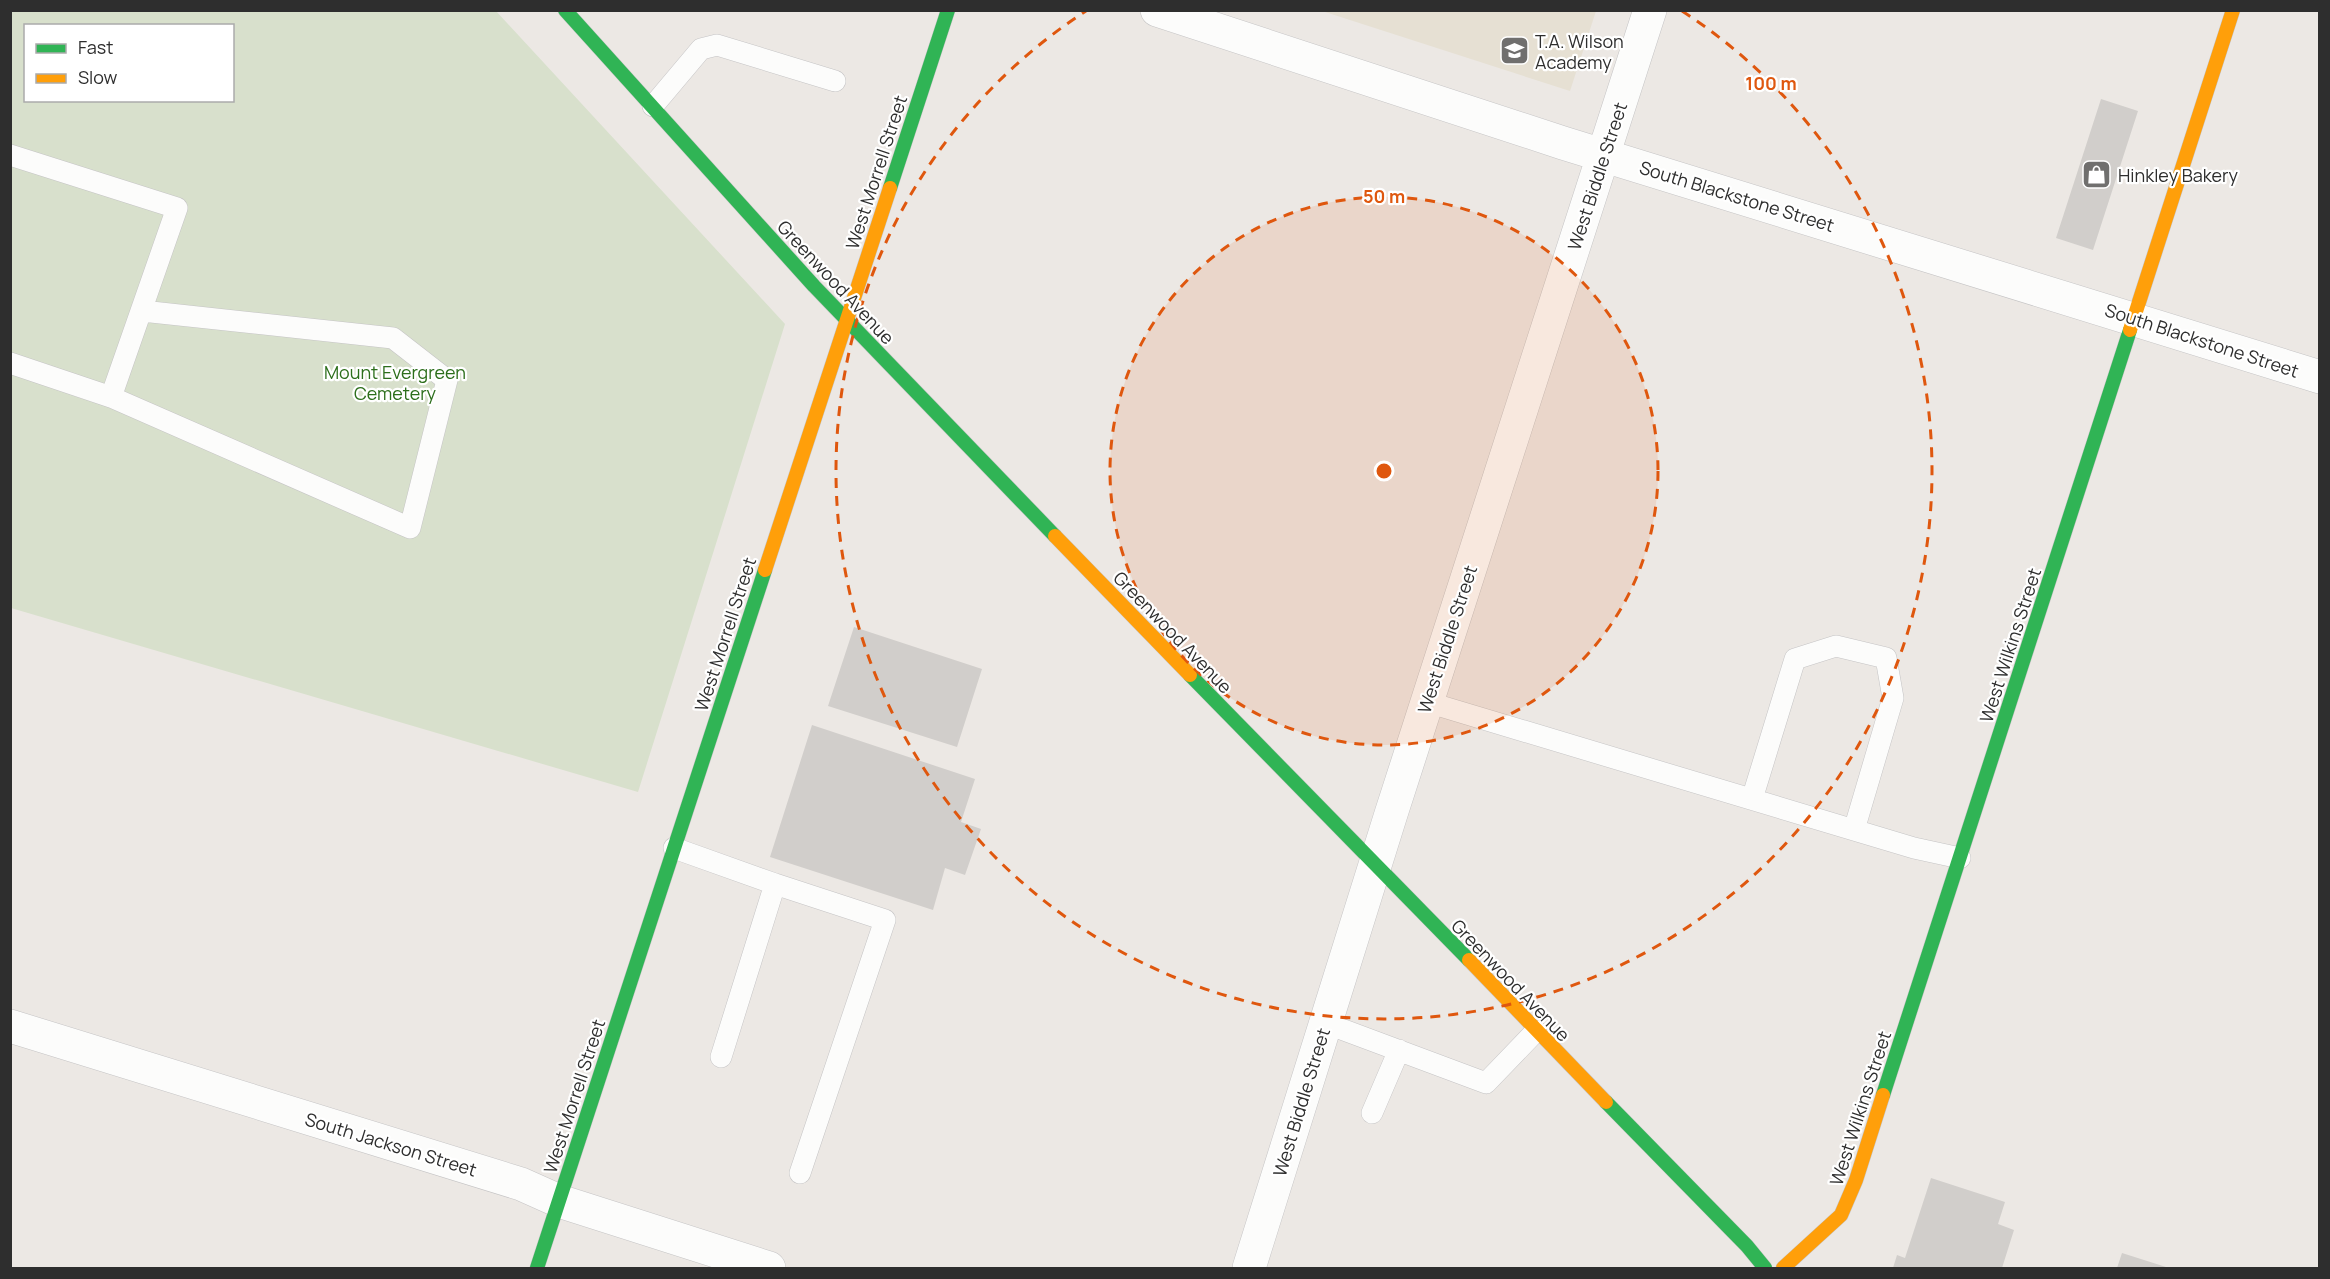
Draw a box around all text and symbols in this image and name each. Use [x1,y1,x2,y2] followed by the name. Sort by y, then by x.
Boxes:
[24,24,234,102] legend
[1535,29,1624,74] place label: T.A. Wilson Academy
[78,35,113,59] text: Fast
[1498,35,1530,67] school or university icon: T.A. Wilson Academy
[78,65,118,89] text: Slow
[1745,71,1797,95] text: 100 m
[840,92,912,252] street label: West Morrell Street
[1562,99,1632,253] street label: West Biddle Street
[1637,155,1837,237] street label: South Blackstone Street
[2081,159,2113,191] shop icon: Hinkley Bakery
[2118,163,2238,187] place label: Hinkley Bakery
[1363,184,1405,208] text: 50 m
[772,215,900,349] street label: Greenwood Avenue
[2102,297,2302,383] street label: South Blackstone Street
[324,360,466,405] park label: Mount Evergreen Cemetery
[1374,461,1394,481] centre of rings
[689,554,761,714] street label: West Morrell Street
[1412,562,1482,716] street label: West Biddle Street
[1974,565,2046,725] street label: West Wilkins Street
[1108,566,1238,698] street label: Greenwood Avenue
[1446,914,1576,1046] street label: Greenwood Avenue
[538,1016,610,1176] street label: West Morrell Street
[1267,1025,1335,1179] street label: West Biddle Street
[1824,1028,1896,1188] street label: West Wilkins Street
[302,1106,480,1182] street label: South Jackson Street

